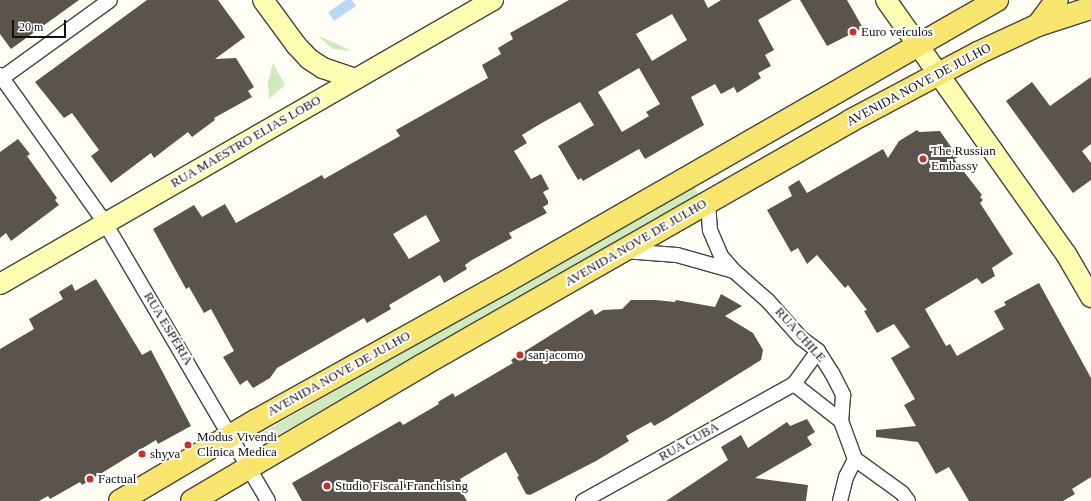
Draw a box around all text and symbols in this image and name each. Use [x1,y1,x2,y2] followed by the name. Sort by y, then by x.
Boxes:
[14,12,68,38] scale bar
[19,20,43,34] text: 20 m
[861,24,933,40] place label: Euro veículos
[848,27,858,37] marker: Euro veículos
[844,40,994,130] street label: AVENIDA NOVE DE JULHO
[168,92,324,192] street label: RUA MAESTRO ELIAS LOBO
[931,144,996,175] place label: The Russian Embassy
[918,154,928,164] marker: The Russian Embassy
[562,196,710,290] street label: AVENIDA NOVE DE JULHO
[140,289,196,369] street label: RUA ESPÉRIA
[771,304,829,366] street label: RUA CHILE
[264,328,414,420] street label: AVENIDA NOVE DE JULHO
[528,347,584,363] place label: sanjacomo
[515,350,525,360] marker: sanjacomo
[656,419,722,465] street label: RUA CUBA
[197,430,277,461] place label: Modus Vivendi Clínica Medica
[182,439,194,451] marker: Modus Vivendi Clínica Medica
[150,446,180,462] place label: shyva
[137,449,147,459] marker: shyva
[98,471,136,487] place label: Factual
[85,474,95,484] marker: Factual
[335,478,468,494] place label: Studio Fiscal Franchising
[322,481,332,491] marker: Studio Fiscal Franchising

